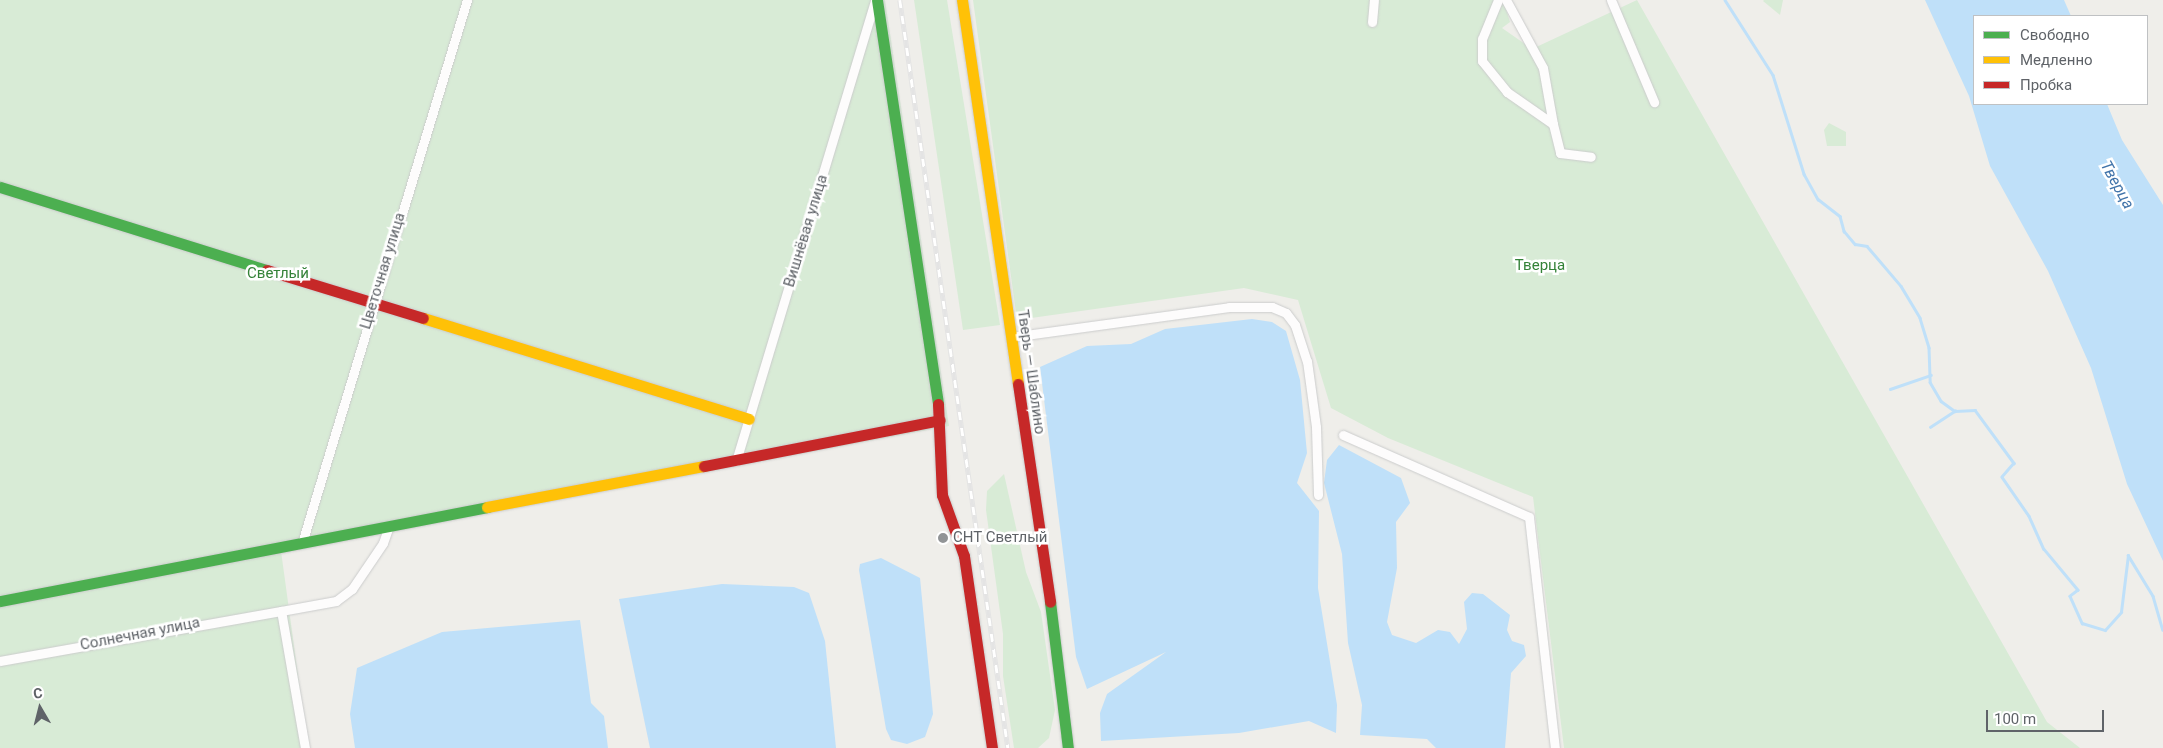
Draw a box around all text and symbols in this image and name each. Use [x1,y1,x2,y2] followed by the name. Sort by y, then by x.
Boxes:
[1973,15,2148,105] legend
[2020,26,2089,44] text: Свободно
[2020,51,2093,69] text: Медленно
[2020,76,2072,94] text: Пробка
[2096,158,2138,212] water label: Тверца
[780,173,832,289] street label: Вишнёвая улица
[357,211,409,331] street label: Цветочная улица
[1515,257,1565,275] park label: Тверца
[247,265,309,283] park label: Светлый
[1013,309,1049,435] street label: Тверь — Шаблино
[953,529,1048,547] place label: СНТ Светлый
[937,532,949,544] marker: СНТ Светлый
[79,614,201,654] street label: Солнечная улица
[15,683,65,733] north arrow
[32,685,44,702] text: С
[1988,700,2106,732] scale bar
[1994,710,2036,728] text: 100 m

